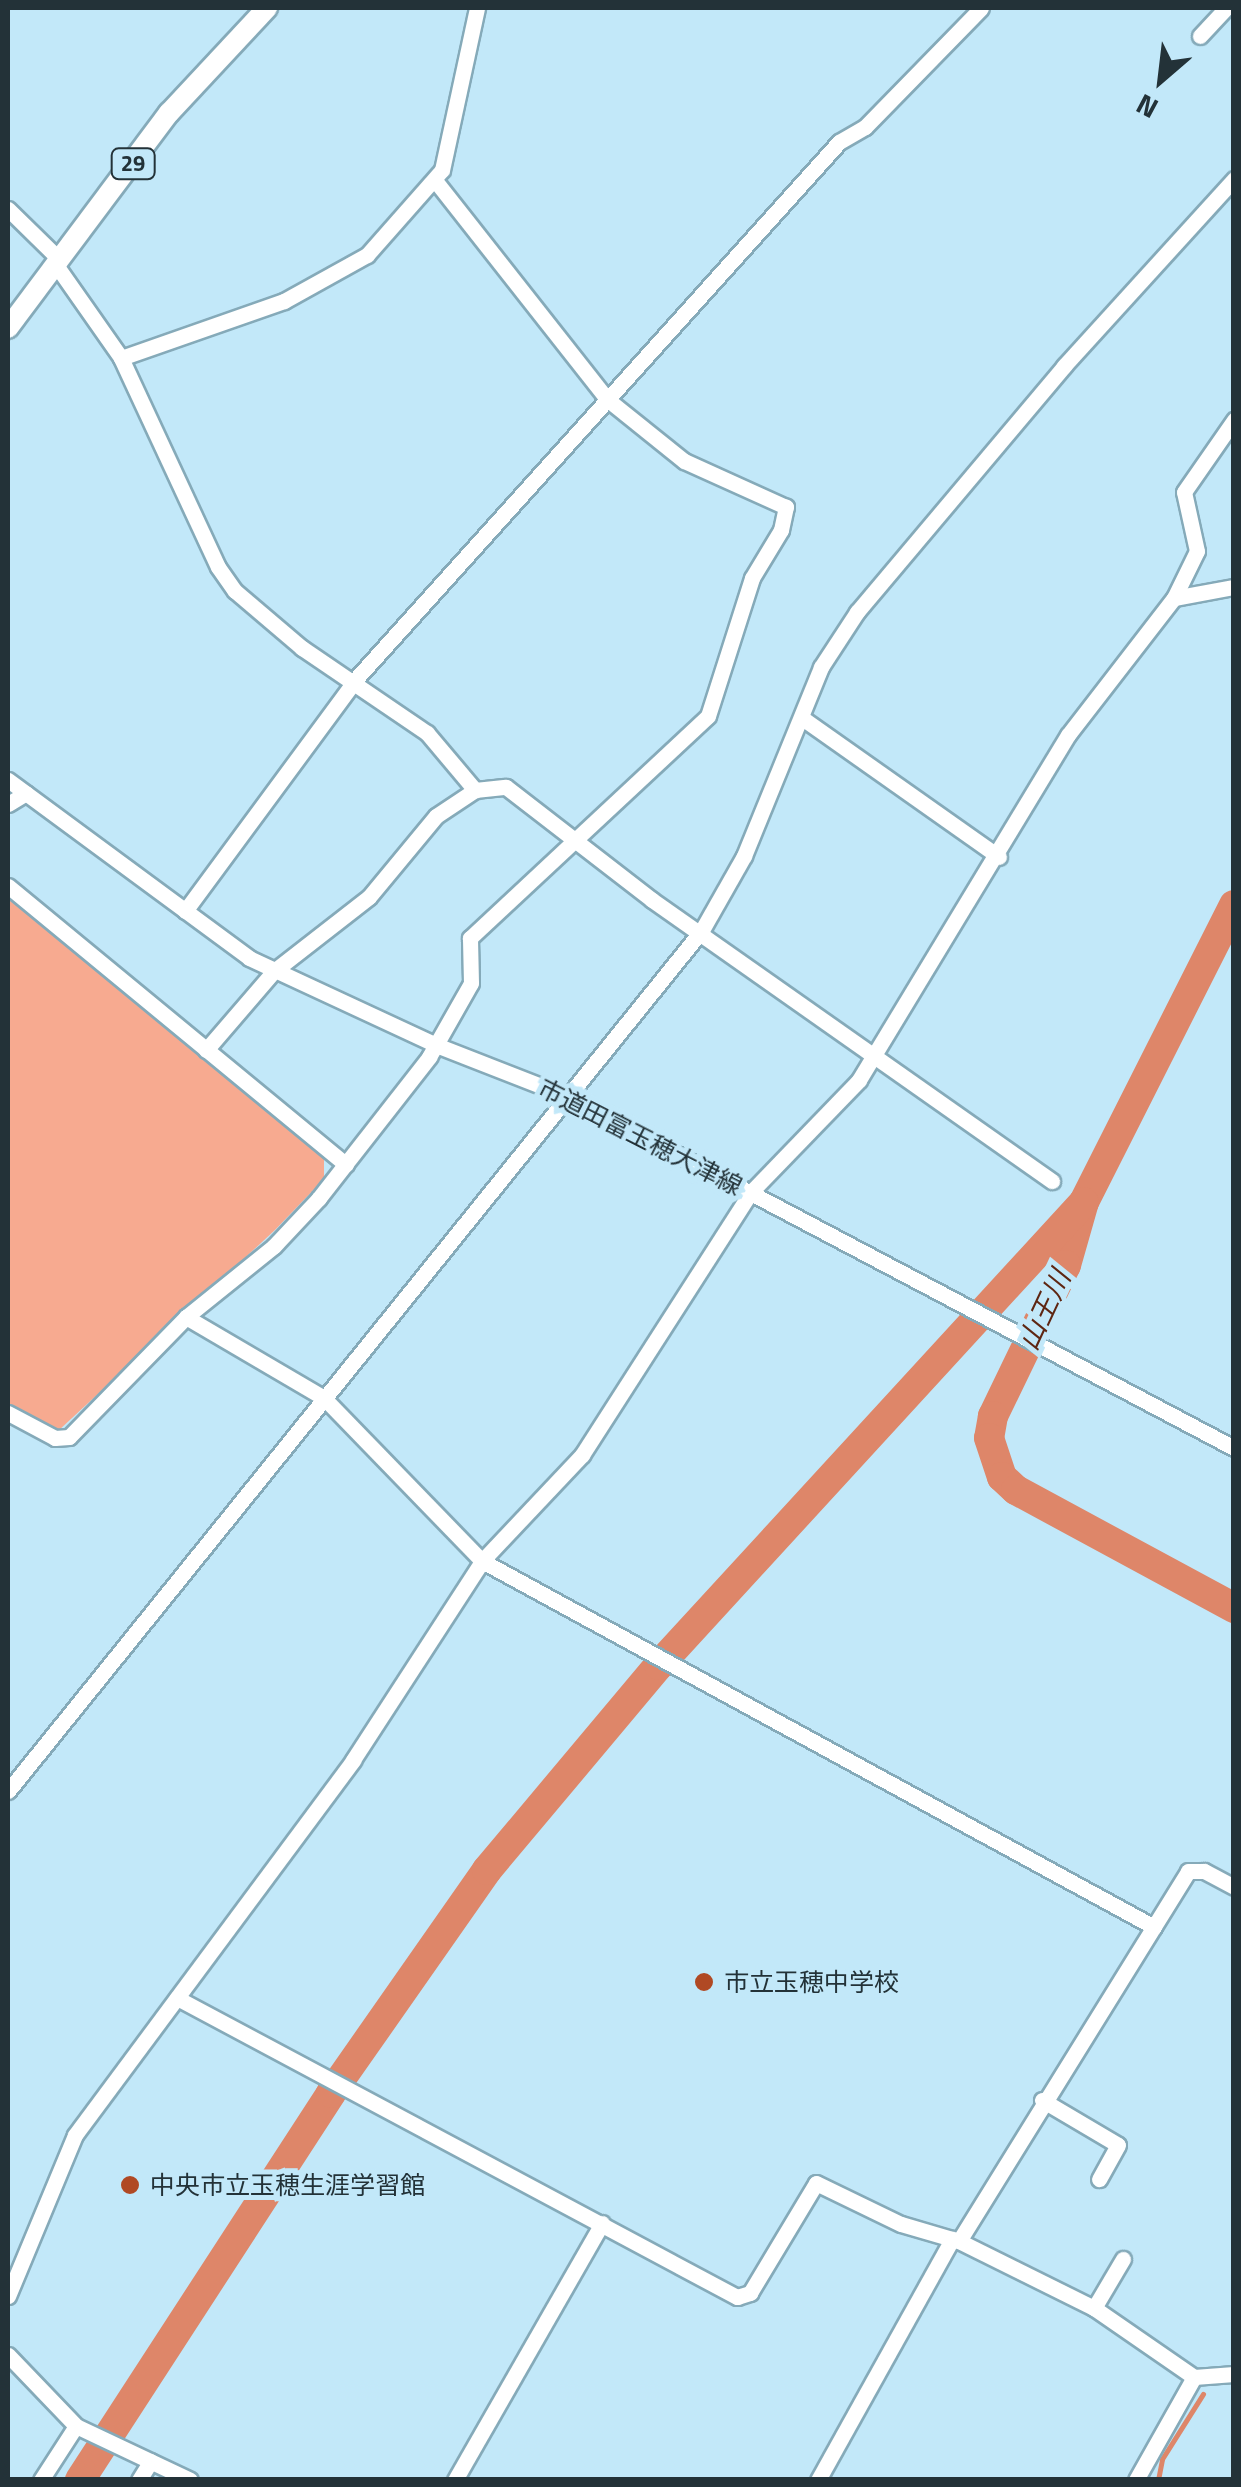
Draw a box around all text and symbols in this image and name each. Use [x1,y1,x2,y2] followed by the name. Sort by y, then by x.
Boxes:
[1111,30,1211,130] north arrow
[1128,83,1165,130] text: N
[110,147,156,181] road number: 29
[533,1073,747,1201] street label: 市道田富玉穂大津線
[1011,1265,1077,1355] water label: 山王川
[724,1967,899,1997] place label: 市立玉穂中学校
[693,1971,715,1993] marker: 市立玉穂中学校
[150,2170,425,2200] place label: 中央市立玉穂生涯学習館
[119,2174,141,2196] marker: 中央市立玉穂生涯学習館

